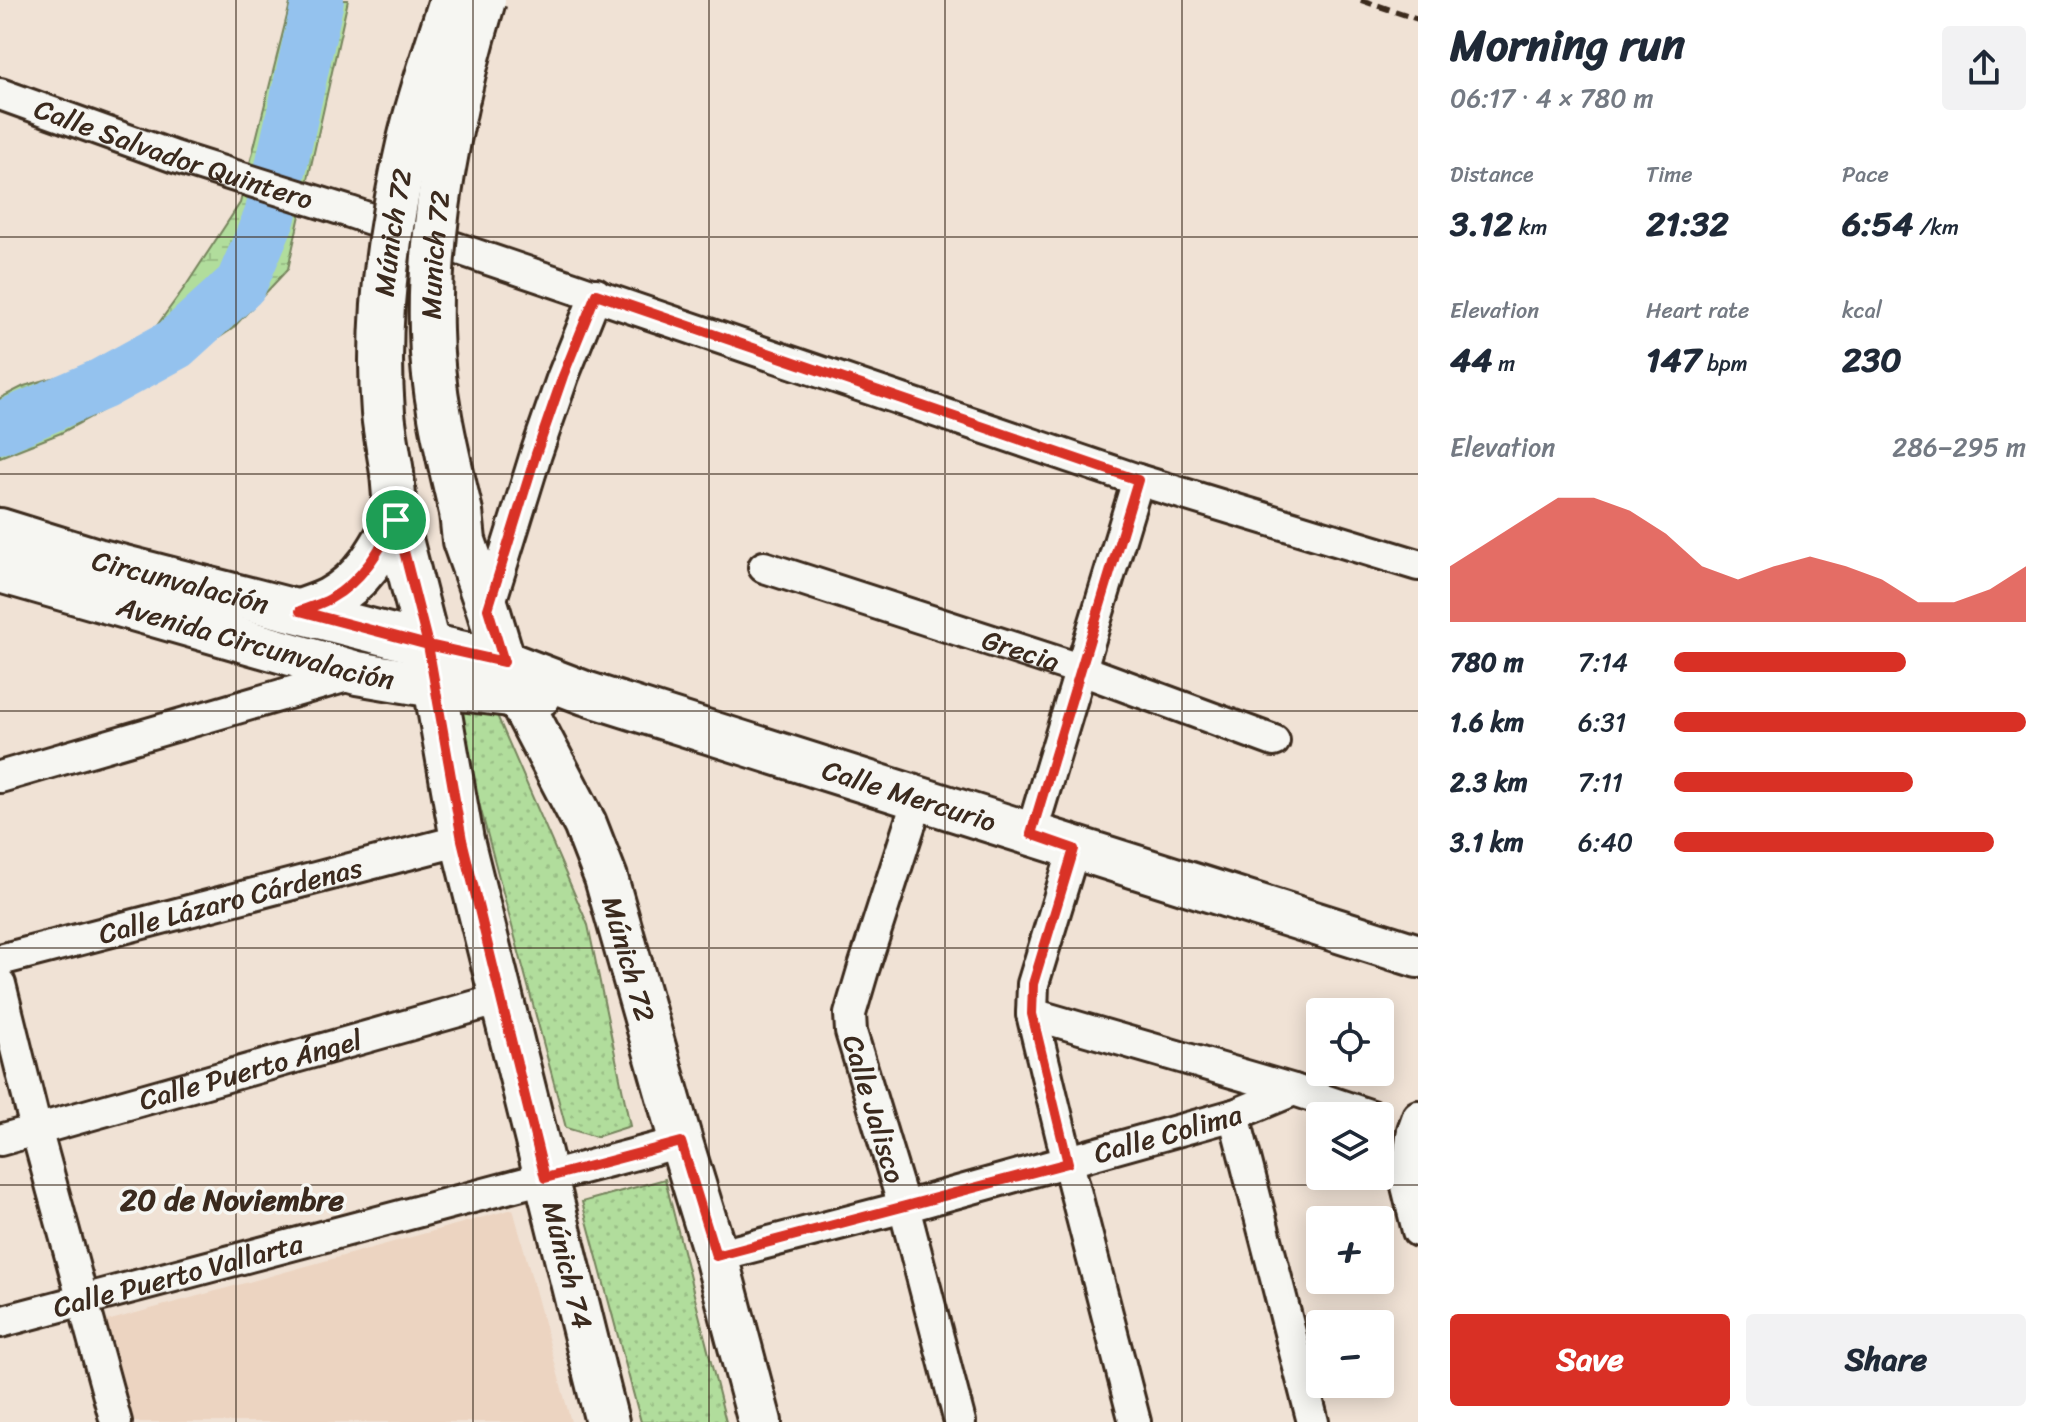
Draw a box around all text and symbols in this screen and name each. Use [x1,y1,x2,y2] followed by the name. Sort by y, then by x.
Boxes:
[1450,6,1685,84] text: Morning run
[1942,26,2026,110] button: share
[1450,75,1653,121] text: 06:17 · 4 × 780 m
[28,84,320,224] street label: Calle Salvador Quintero
[1450,155,1534,194] text: Distance
[1646,155,1693,194] text: Time
[1842,155,1889,194] text: Pace
[359,164,427,298] street label: Múnich 72
[406,188,465,320] street label: Munich 72
[1450,194,1513,254] text: 3.12
[1646,194,1729,254] text: 21:32
[1842,194,1914,254] text: 6:54
[1513,208,1547,247] text: km
[1914,208,1959,247] text: /km
[1450,291,1539,330] text: Elevation
[1646,291,1749,330] text: Heart rate
[1842,291,1882,330] text: kcal
[1450,330,1493,390] text: 44
[1646,330,1701,390] text: 147
[1842,330,1902,390] text: 230
[1493,344,1515,383] text: m
[1701,344,1748,383] text: bpm
[1450,424,1555,470] text: Elevation
[1892,424,2026,470] text: 286–295 m
[362,486,430,554] pin
[374,498,418,542] icon: arrive
[87,535,275,628] street label: Circunvalación
[111,581,398,703] street label: Avenida Circunvalación
[976,615,1066,686] street label: Grecia
[1450,639,1524,685] text: 780 m
[1578,639,1628,685] text: 7:14
[1450,699,1524,745] text: 1.6 km
[1578,699,1626,745] text: 6:31
[816,745,1003,846] street label: Calle Mercurio
[1450,759,1528,805] text: 2.3 km
[1578,759,1623,805] text: 7:11
[1450,819,1524,865] text: 3.1 km
[1578,819,1633,865] text: 6:40
[93,842,368,958] street label: Calle Lázaro Cárdenas
[588,890,670,1028] street label: Múnich 72
[1306,998,1394,1398] map controls
[1306,998,1394,1086] button: locate
[133,1015,368,1124] street label: Calle Puerto Ángel
[829,1029,920,1189] street label: Calle Jalisco
[1088,1089,1251,1177] street label: Calle Colima
[1306,1102,1394,1190] button: layers
[120,1173,345,1227] district label: 20 de Noviembre
[528,1196,607,1334] street label: Múnich 74
[1306,1206,1394,1294] button: +
[47,1218,309,1331] street label: Calle Puerto Vallarta
[1306,1310,1394,1398] button: −
[1450,1314,1730,1406] button: Save
[1746,1314,2026,1406] button: Share

